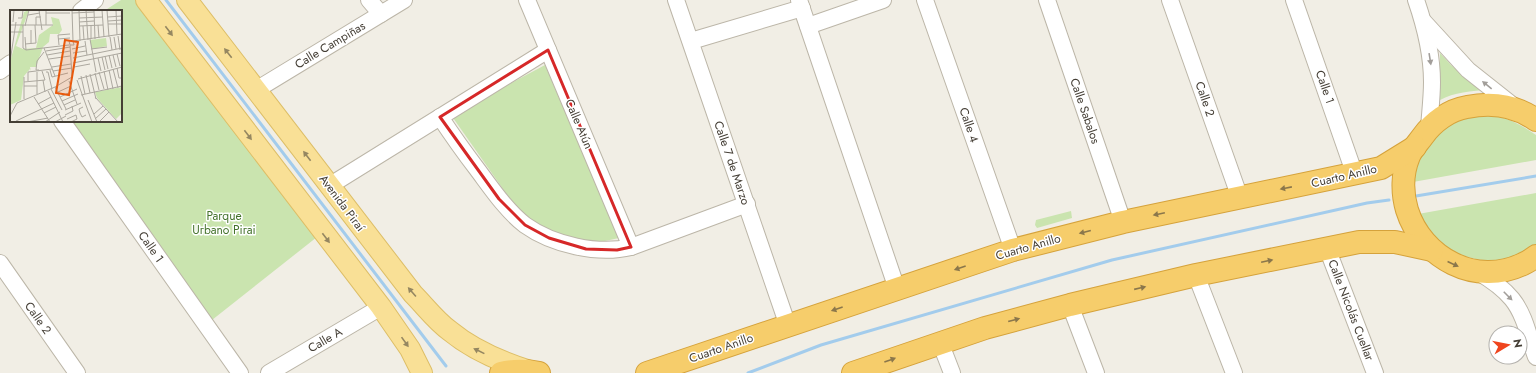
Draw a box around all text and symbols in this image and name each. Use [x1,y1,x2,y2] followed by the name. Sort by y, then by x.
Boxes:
[10,10,122,122] inset map
[291,17,369,73] street label: Calle Campiñas
[165,26,173,36] one-way arrow
[224,48,232,58] one-way arrow
[1427,53,1433,65] one-way arrow
[1311,68,1339,106] street label: Calle 1
[1065,76,1105,146] street label: Calle Sabalos
[1191,79,1219,119] street label: Calle 2
[1482,81,1493,89] one-way arrow
[560,96,598,152] street label: Calle Atún
[955,105,983,145] street label: Calle 4
[709,119,755,208] street label: Calle 7 de Marzo
[244,129,252,140] one-way arrow
[302,151,311,162] one-way arrow
[1309,160,1379,192] street label: Cuarto Anillo
[315,171,370,236] street label: Avenida Piraí
[1280,186,1292,192] one-way arrow
[192,207,256,239] park label: Parque Urbano Pirai
[1153,212,1165,218] one-way arrow
[134,228,168,266] street label: Calle 1
[993,229,1063,265] street label: Cuarto Anillo
[1078,229,1091,235] one-way arrow
[322,233,331,244] one-way arrow
[1261,257,1273,263] one-way arrow
[1323,257,1379,364] street label: Calle Nicolás Cuellar
[1448,261,1459,267] one-way arrow
[954,265,966,271] one-way arrow
[1134,285,1146,291] one-way arrow
[408,287,417,297] one-way arrow
[1503,291,1513,301] one-way arrow
[20,298,56,338] street label: Calle 2
[830,306,842,312] one-way arrow
[1008,317,1020,323] one-way arrow
[304,323,346,357] street label: Calle A
[1488,325,1528,365] north arrow
[686,328,756,367] street label: Cuarto Anillo
[401,337,409,347] one-way arrow
[1509,338,1526,349] text: N
[474,348,485,354] one-way arrow
[885,357,897,363] one-way arrow

